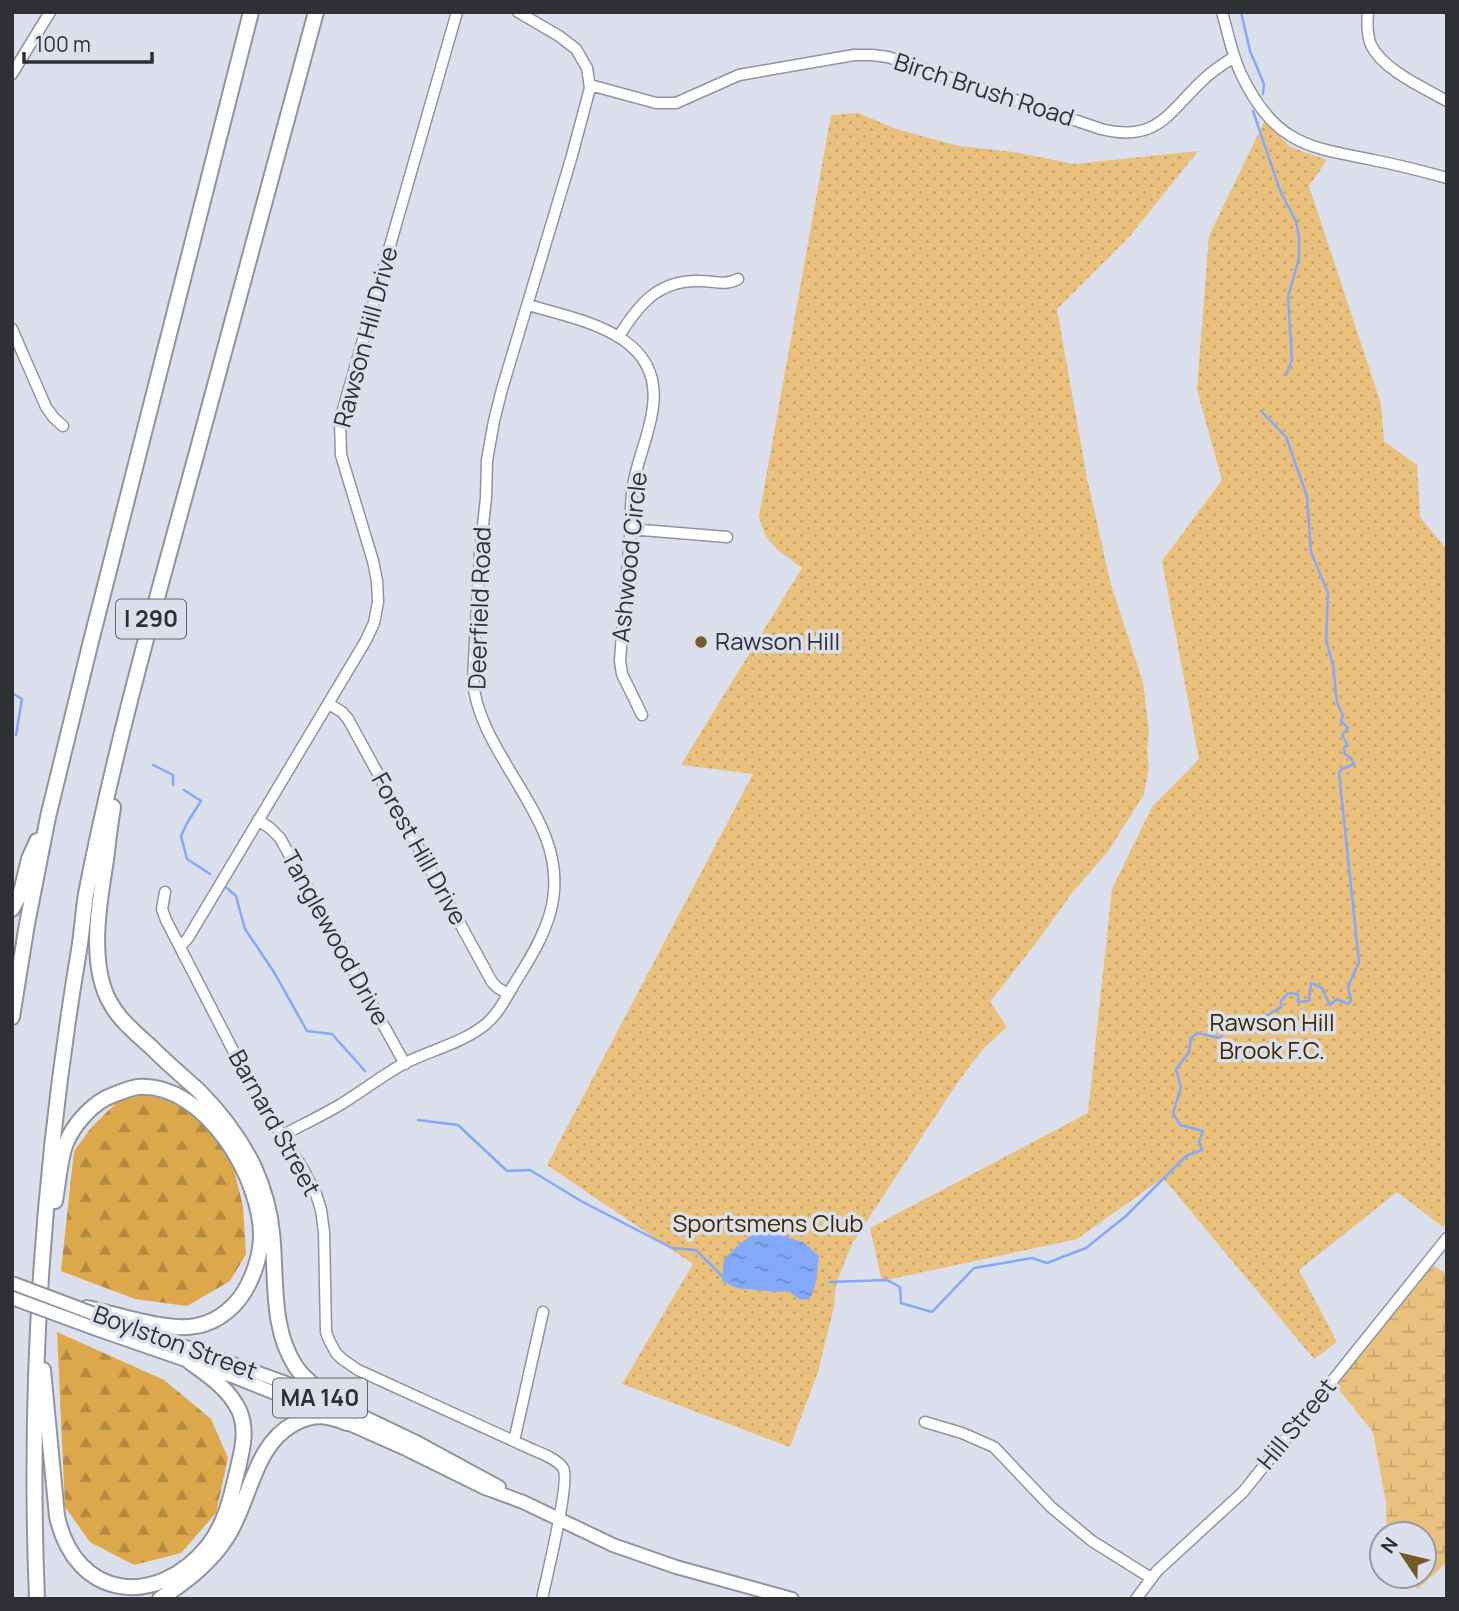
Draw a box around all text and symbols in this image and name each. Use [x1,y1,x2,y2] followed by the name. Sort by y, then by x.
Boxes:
[24,21,152,65] scale bar
[35,30,91,58] text: 100 m
[890,44,1079,133] street label: Birch Brush Road
[325,243,405,431] street label: Rawson Hill Drive
[603,470,654,644] street label: Ashwood Circle
[459,526,498,690] street label: Deerfield Road
[116,600,186,638] road number: I 290
[715,624,840,657] place label: Rawson Hill
[693,634,709,650] marker: Rawson Hill
[365,766,476,930] street label: Forest Hill Drive
[275,844,398,1031] street label: Tanglewood Drive
[1209,1005,1335,1066] park label: Rawson Hill Brook F.C.
[222,1043,329,1201] street label: Barnard Street
[673,1206,863,1239] park label: Sportsmens Club
[89,1297,262,1387] street label: Boylston Street
[1249,1370,1343,1476] street label: Hill Street
[273,1378,367,1418] road number: MA 140
[1368,1520,1438,1590] north arrow
[1375,1532,1404,1558] text: N

